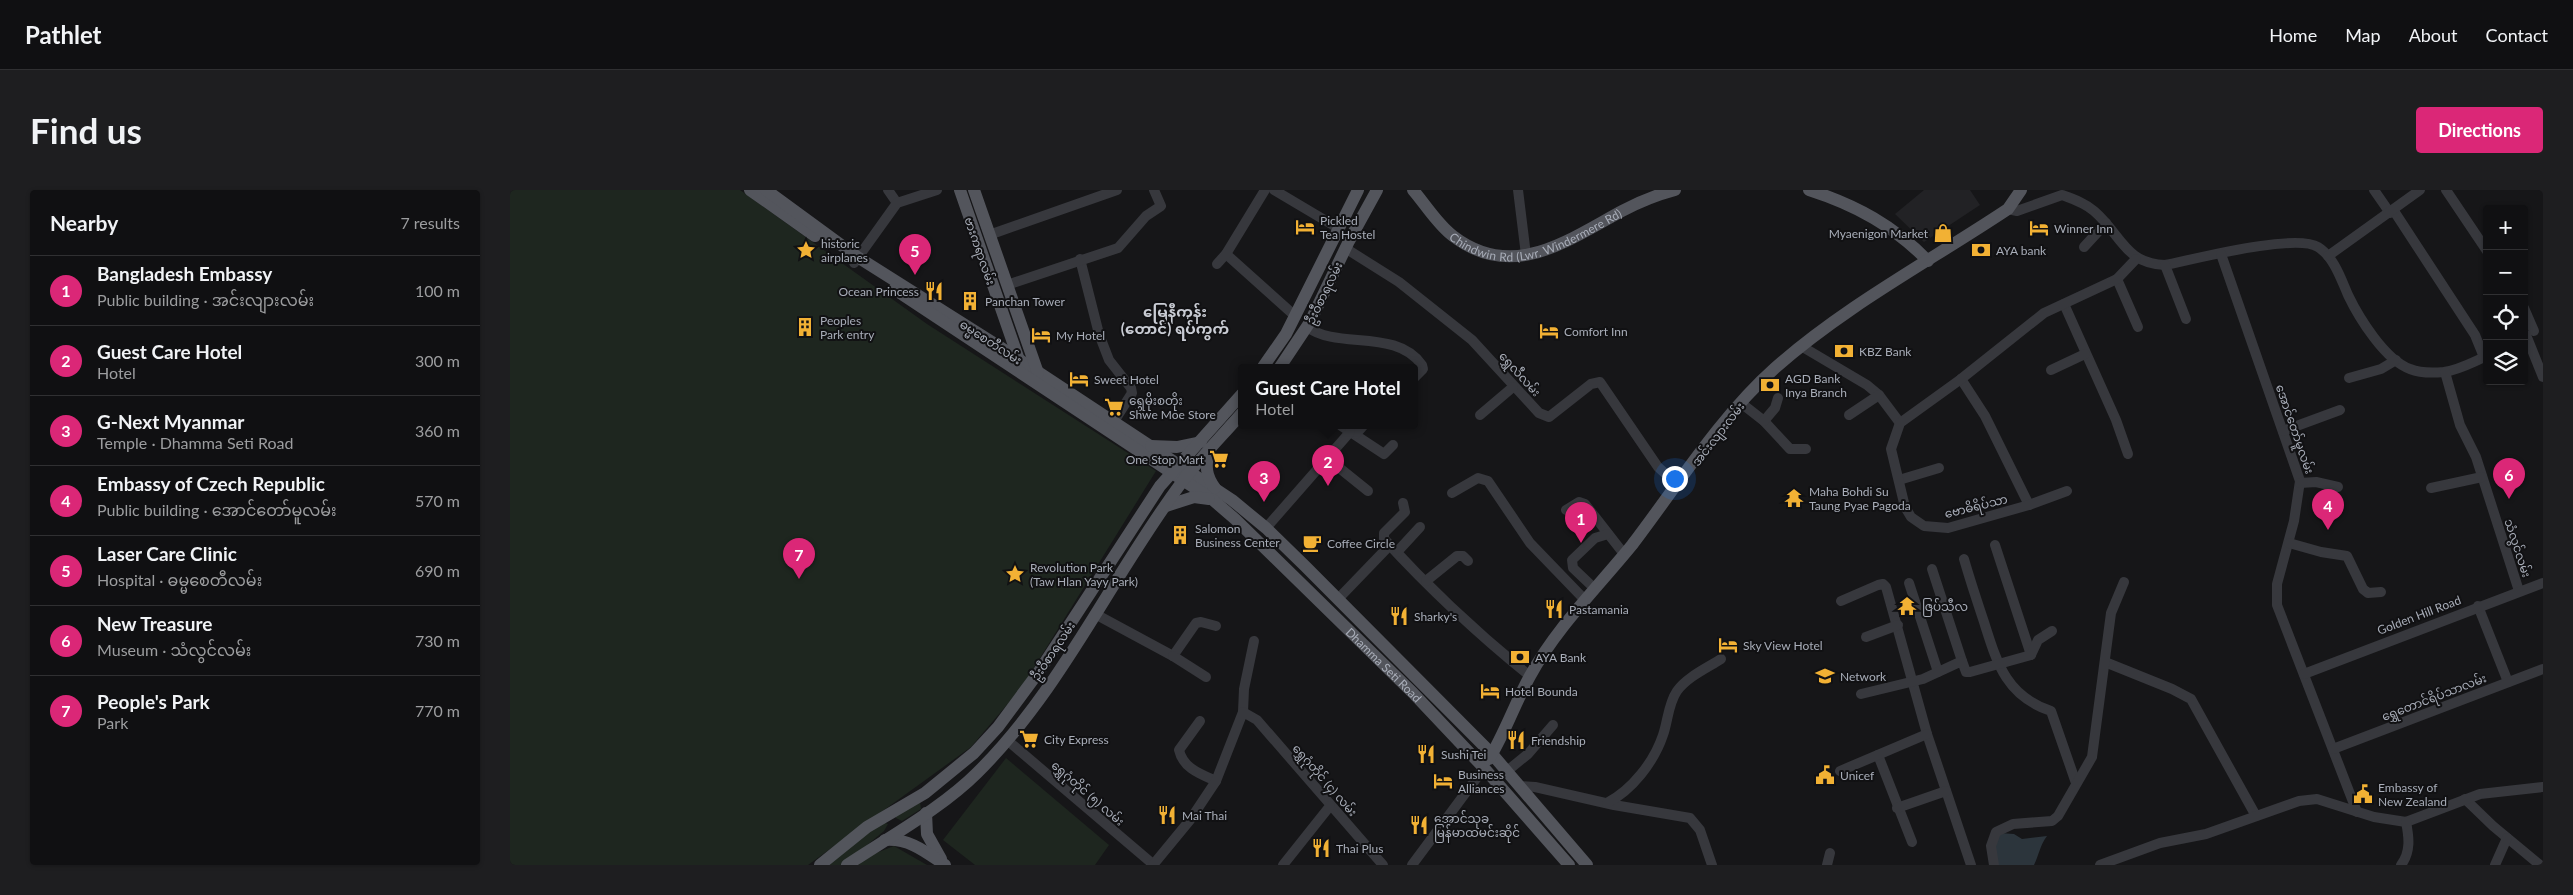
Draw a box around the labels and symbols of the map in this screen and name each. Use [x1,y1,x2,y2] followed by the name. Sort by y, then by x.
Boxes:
[1447,205,1624,264] street label: Chindwin Rd (Lwr. Windermere Rd)
[1320,213,1375,242] place label: Pickled Tea Hostel
[959,215,1000,288] street label: ဗားကရာလမ်း
[1294,216,1316,238] hotel icon: Pickled Tea Hostel
[2028,217,2050,239] hotel icon: Winner Inn
[2054,221,2113,236] place label: Winner Inn
[1932,222,1954,244] shop icon: Myaenigon Market
[1829,226,1929,241] place label: Myaenigon Market
[899,234,931,275] pin: 5
[821,236,868,265] place label: historic airplanes
[795,239,817,261] place icon: historic airplanes
[1970,239,1992,261] bank icon: AYA bank
[1996,243,2047,258] place label: AYA bank
[1302,259,1348,328] street label: ဦးဝီစာရလမ်း
[923,280,945,302] restaurant icon: Ocean Princess
[838,284,919,299] place label: Ocean Princess
[959,290,981,312] building icon: Panchan Tower
[985,294,1065,309] place label: Panchan Tower
[1121,302,1229,341] district label: မြေနီကုန်း (တောင်) ရပ်ကွက်
[820,313,875,342] place label: Peoples Park entry
[794,316,816,338] building icon: Peoples Park entry
[955,316,1025,370] street label: ဓမ္မစေတီလမ်း
[1538,320,1560,342] hotel icon: Comfort Inn
[1030,324,1052,346] hotel icon: My Hotel
[1564,324,1628,339] place label: Comfort Inn
[1056,328,1105,343] place label: My Hotel
[1833,340,1855,362] bank icon: KBZ Bank
[1859,344,1912,359] place label: KBZ Bank
[1494,348,1545,401] street label: ရွှေလီလမ်း
[1068,368,1090,390] hotel icon: Sweet Hotel
[1785,371,1847,400] place label: AGD Bank Inya Branch
[1094,372,1159,387] place label: Sweet Hotel
[1759,374,1781,396] bank icon: AGD Bank Inya Branch
[2270,382,2318,477] street label: အောင်တော်မူလမ်း
[1129,392,1216,422] place label: ရွှေမိုးစတိုး Shwe Moe Store
[1103,396,1125,418] supermarket icon: ရွှေမိုးစတိုး Shwe Moe Store
[1688,399,1750,471] street label: အင်းလျားလမ်း
[1312,445,1344,486] pin: 2
[1208,448,1230,470] supermarket icon: One Stop Mart
[1126,452,1205,467] place label: One Stop Mart
[2493,458,2525,499] pin: 6
[1248,461,1280,502] pin: 3
[1662,466,1688,492] your location
[1809,484,1911,513] place label: Maha Bohdi Su Taung Pyae Pagoda
[1783,487,1805,509] temple icon: Maha Bohdi Su Taung Pyae Pagoda
[2312,489,2344,530] pin: 4
[1943,490,2010,524] street label: ဗောဓိရိပ်သာ
[1565,502,1597,543] pin: 1
[2499,517,2535,580] street label: သံလွင်လမ်း
[1195,521,1280,550] place label: Salomon Business Center
[1169,524,1191,546] building icon: Salomon Business Center
[1301,532,1323,554] cafe icon: Coffee Circle
[1327,536,1395,551] place label: Coffee Circle
[783,538,815,579] pin: 7
[1030,560,1138,589] place label: Revolution Park (Taw Hlan Yayy Park)
[1004,563,1026,585] place icon: Revolution Park (Taw Hlan Yayy Park)
[2375,592,2463,638] street label: Golden Hill Road
[1896,595,1918,617] temple icon: ဇြပ်သီလ
[1543,598,1565,620] restaurant icon: Pastamania
[1922,598,1968,617] place label: ဇြပ်သီလ
[1569,602,1629,617] place label: Pastamania
[1388,605,1410,627] restaurant icon: Sharky's
[1414,609,1457,624] place label: Sharky's
[1027,618,1081,685] street label: ဦးဝီစာရလမ်း
[1343,624,1425,705] street label: Dhamma Seti Road
[1717,634,1739,656] hotel icon: Sky View Hotel
[1743,638,1823,653] place label: Sky View Hotel
[1509,646,1531,668] bank icon: AYA Bank
[1535,650,1587,665] place label: AYA Bank
[1814,665,1836,687] school or university icon: Network
[1840,669,1887,684] place label: Network
[2379,669,2490,727] street label: ရွှေတောင်ရိပ်သာလမ်း
[1479,680,1501,702] hotel icon: Hotel Bounda
[1505,684,1578,699] place label: Hotel Bounda
[1018,728,1040,750] supermarket icon: City Express
[1505,729,1527,751] restaurant icon: Friendship
[1044,732,1109,747] place label: City Express
[1531,733,1586,748] place label: Friendship
[1287,740,1361,821] street label: ရွှေဂုံတိုင် (၄) လမ်း
[1415,743,1437,765] restaurant icon: Sushi Tei
[1441,747,1487,762] place label: Sushi Tei
[1047,757,1128,831] street label: ရွှေဂုံတိုင် (၅) လမ်း
[1814,764,1836,786] public building icon: Unicef
[1458,767,1504,796] place label: Business Alliances
[1840,768,1875,783] place label: Unicef
[1432,770,1454,792] hotel icon: Business Alliances
[2378,780,2447,809] place label: Embassy of New Zealand
[2352,783,2374,805] public building icon: Embassy of New Zealand
[1156,804,1178,826] restaurant icon: Mai Thai
[1182,808,1227,823] place label: Mai Thai
[1434,810,1520,843] place label: အောင်သုခ မြန်မာထမင်းဆိုင်
[1408,814,1430,836] restaurant icon: အောင်သုခ မြန်မာထမင်းဆိုင်
[1310,837,1332,859] restaurant icon: Thai Plus
[1336,841,1383,856] place label: Thai Plus

